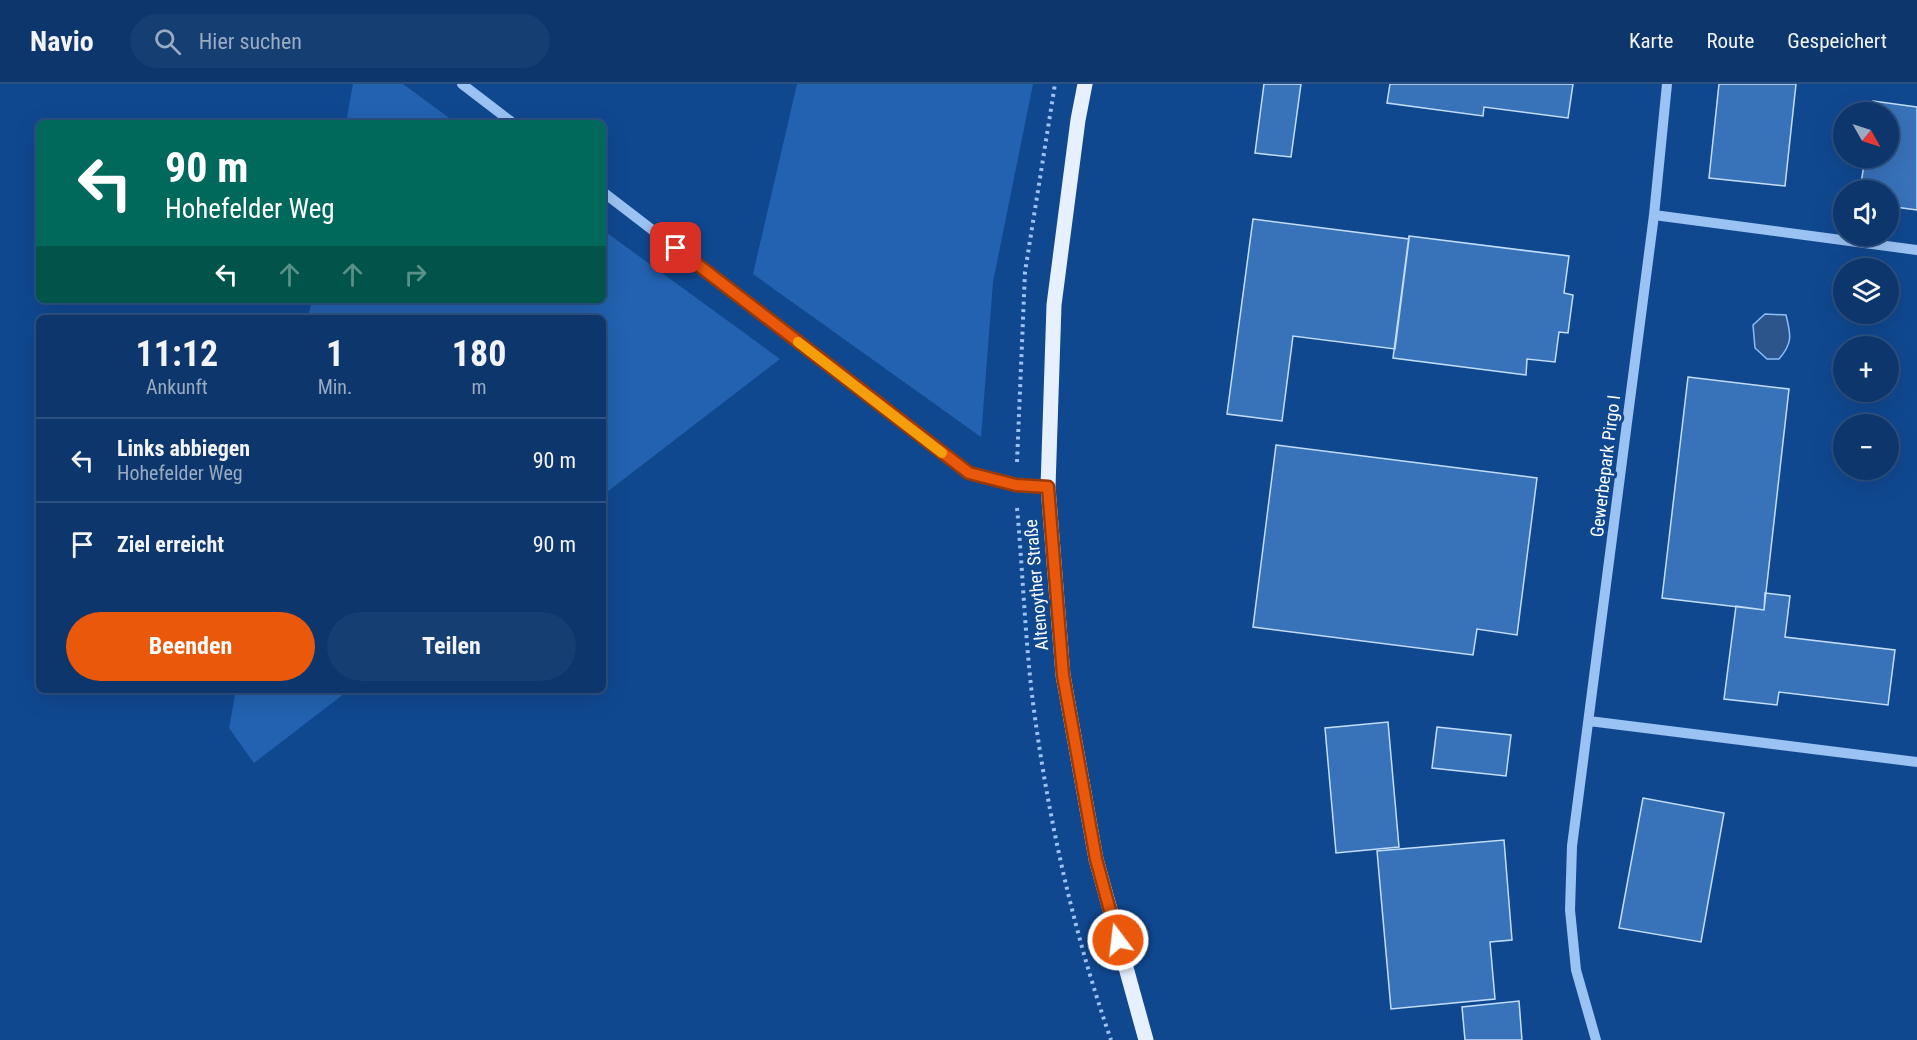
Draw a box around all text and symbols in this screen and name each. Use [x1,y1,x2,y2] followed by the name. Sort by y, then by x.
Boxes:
[130,14,550,68] search box
[30,25,94,58] text: Navio
[151,25,184,58] icon: search
[199,29,302,54] text: Hier suchen
[1629,29,1673,53] text: Karte
[1706,29,1754,53] text: Route
[1787,29,1887,53] text: Gespeichert
[1833,102,1899,168] north arrow
[1833,102,1899,480] map controls
[165,143,248,192] text: 90 m
[66,144,144,222] icon: left
[1833,180,1899,246] button: sound
[165,193,335,225] text: Hohefelder Weg
[650,222,701,273] pin
[659,231,692,264] icon: arrive
[210,258,243,291] icon: left
[273,258,306,291] icon: ahead
[336,258,369,291] icon: ahead
[399,258,432,291] icon: right
[1833,258,1899,324] button: layers
[136,333,218,375] text: 11:12
[326,333,344,375] text: 1
[452,333,506,375] text: 180
[1833,336,1899,402] button: +
[146,375,208,399] text: Ankunft
[318,375,352,399] text: Min.
[472,375,487,399] text: m
[1586,394,1624,538] street label: Gewerbepark Pirgo I
[1833,414,1899,480] button: −
[117,436,250,461] text: Links abbiegen
[66,444,99,477] icon: left
[533,448,576,473] text: 90 m
[117,461,243,485] text: Hohefelder Weg
[1020,518,1052,652] street label: Altenoyther Straße
[66,528,99,561] icon: arrive
[117,532,224,557] text: Ziel erreicht
[533,532,576,557] text: 90 m
[66,612,315,681] button: Beenden
[327,612,576,681] button: Teilen
[1086,908,1150,972] position arrow

